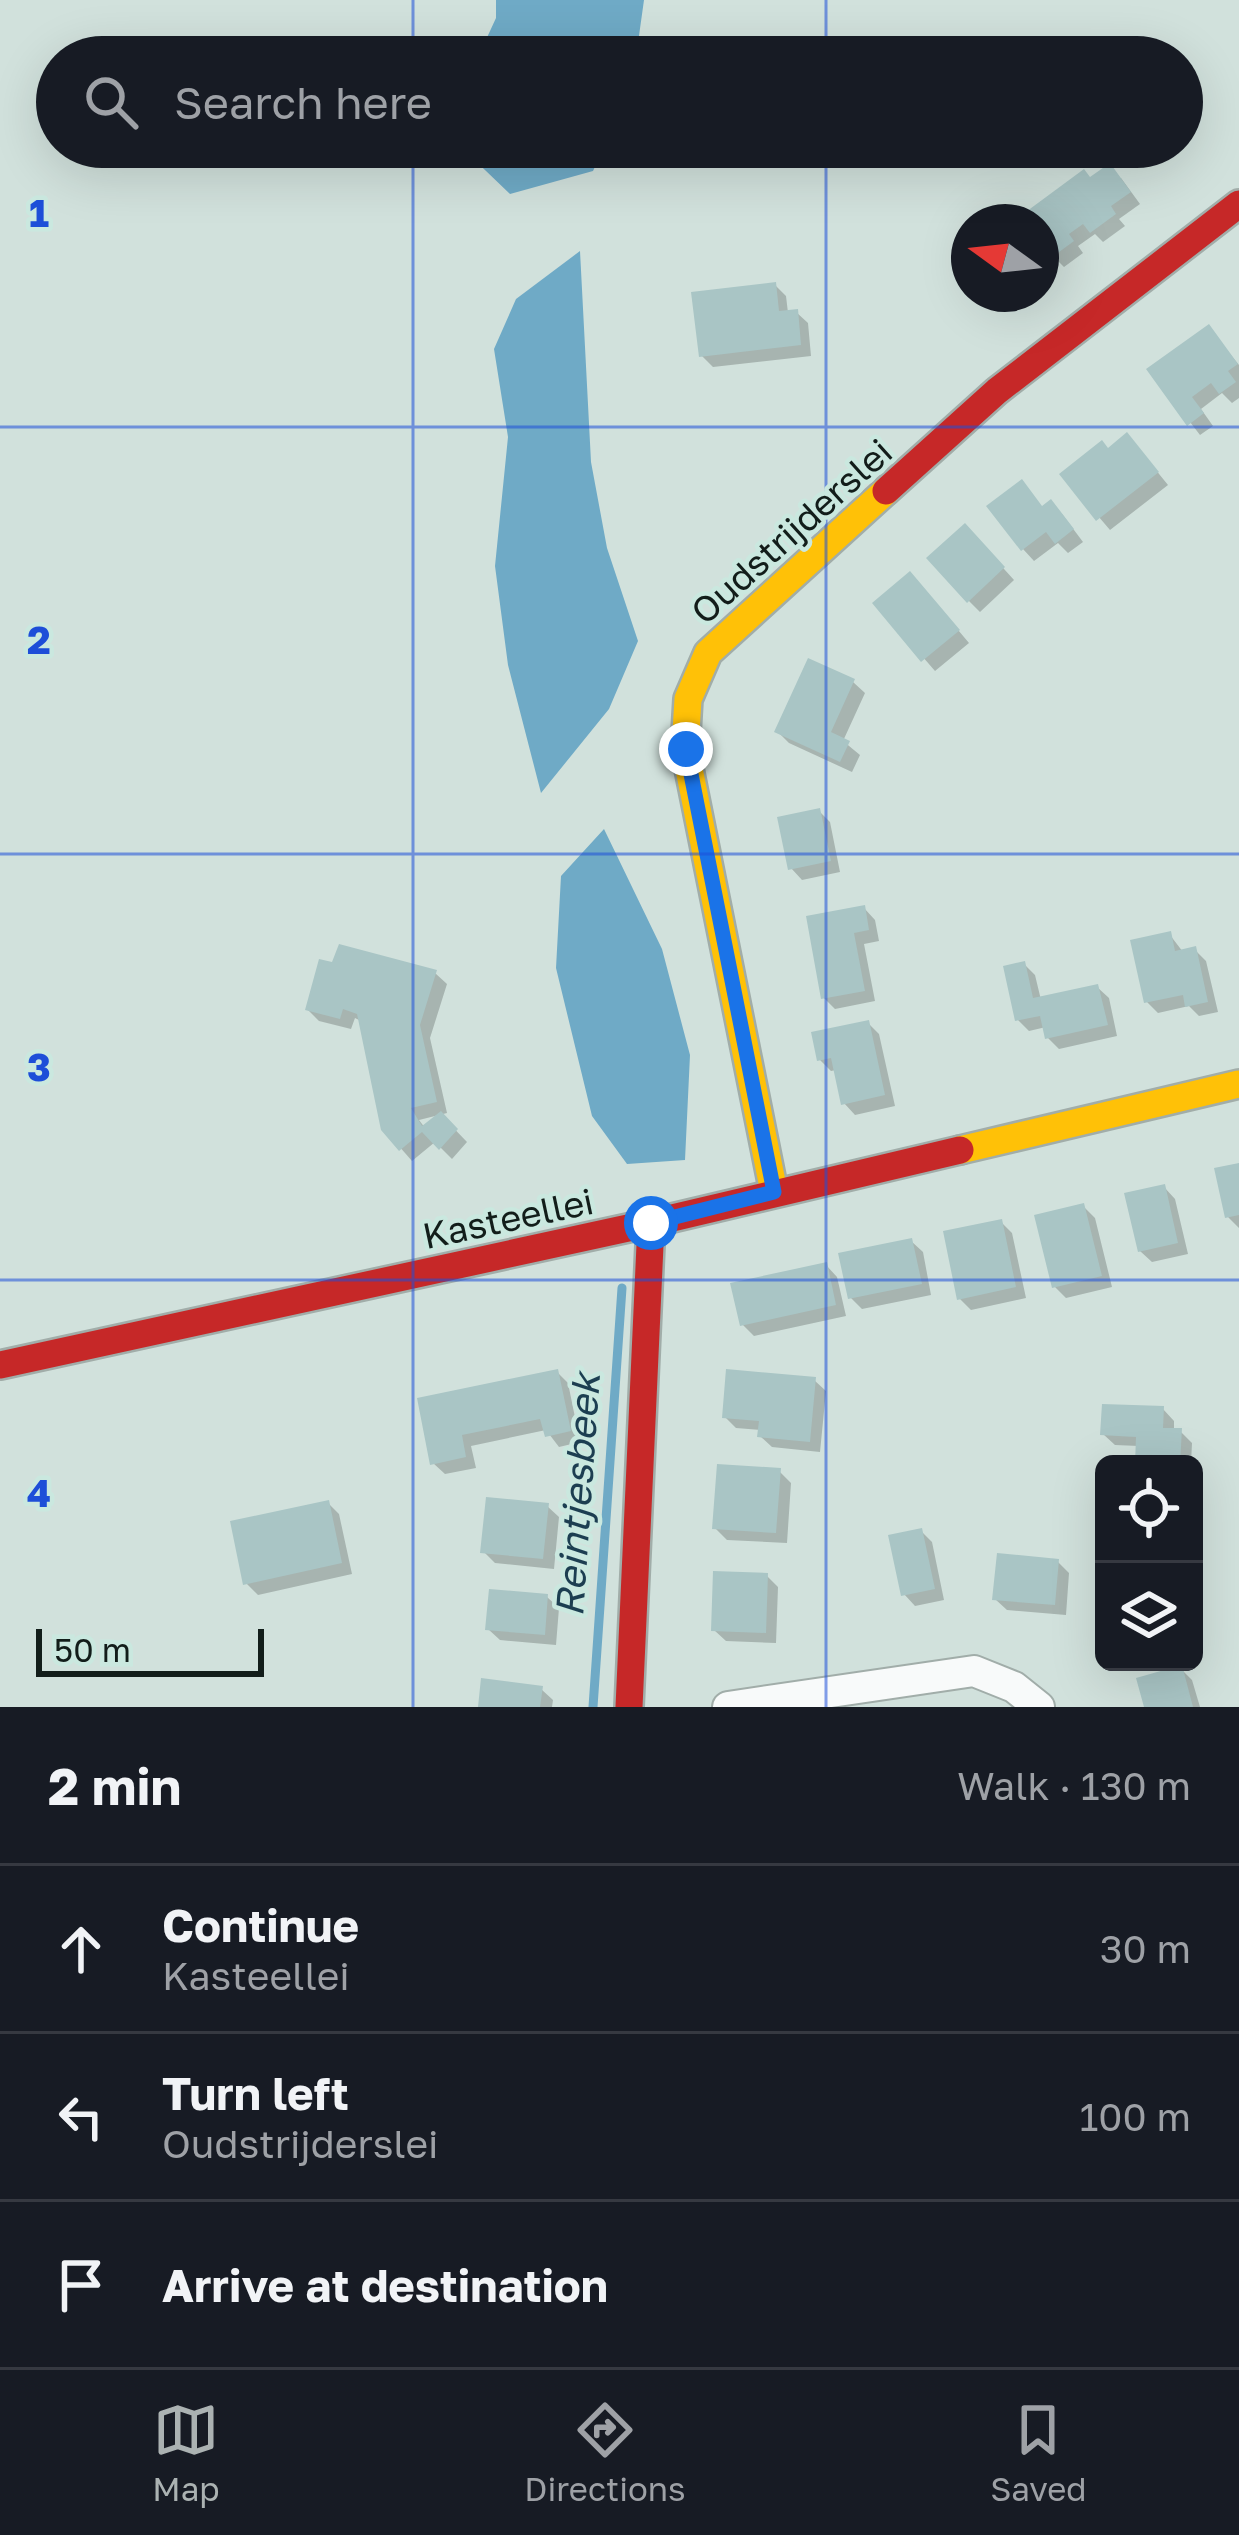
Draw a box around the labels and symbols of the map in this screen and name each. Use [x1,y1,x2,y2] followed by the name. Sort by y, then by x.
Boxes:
[29,189,49,236] text: 1
[951,204,1059,312] north arrow
[682,430,900,632] street label: Oudstrijderslei
[27,616,51,663] text: 2
[659,722,713,776] route end
[27,1043,51,1090] text: 3
[419,1179,597,1257] street label: Kasteellei
[624,1196,678,1250] route start
[545,1368,609,1618] water label: Reintjesbeek
[27,1469,51,1516] text: 4
[36,1623,264,1676] scale bar

